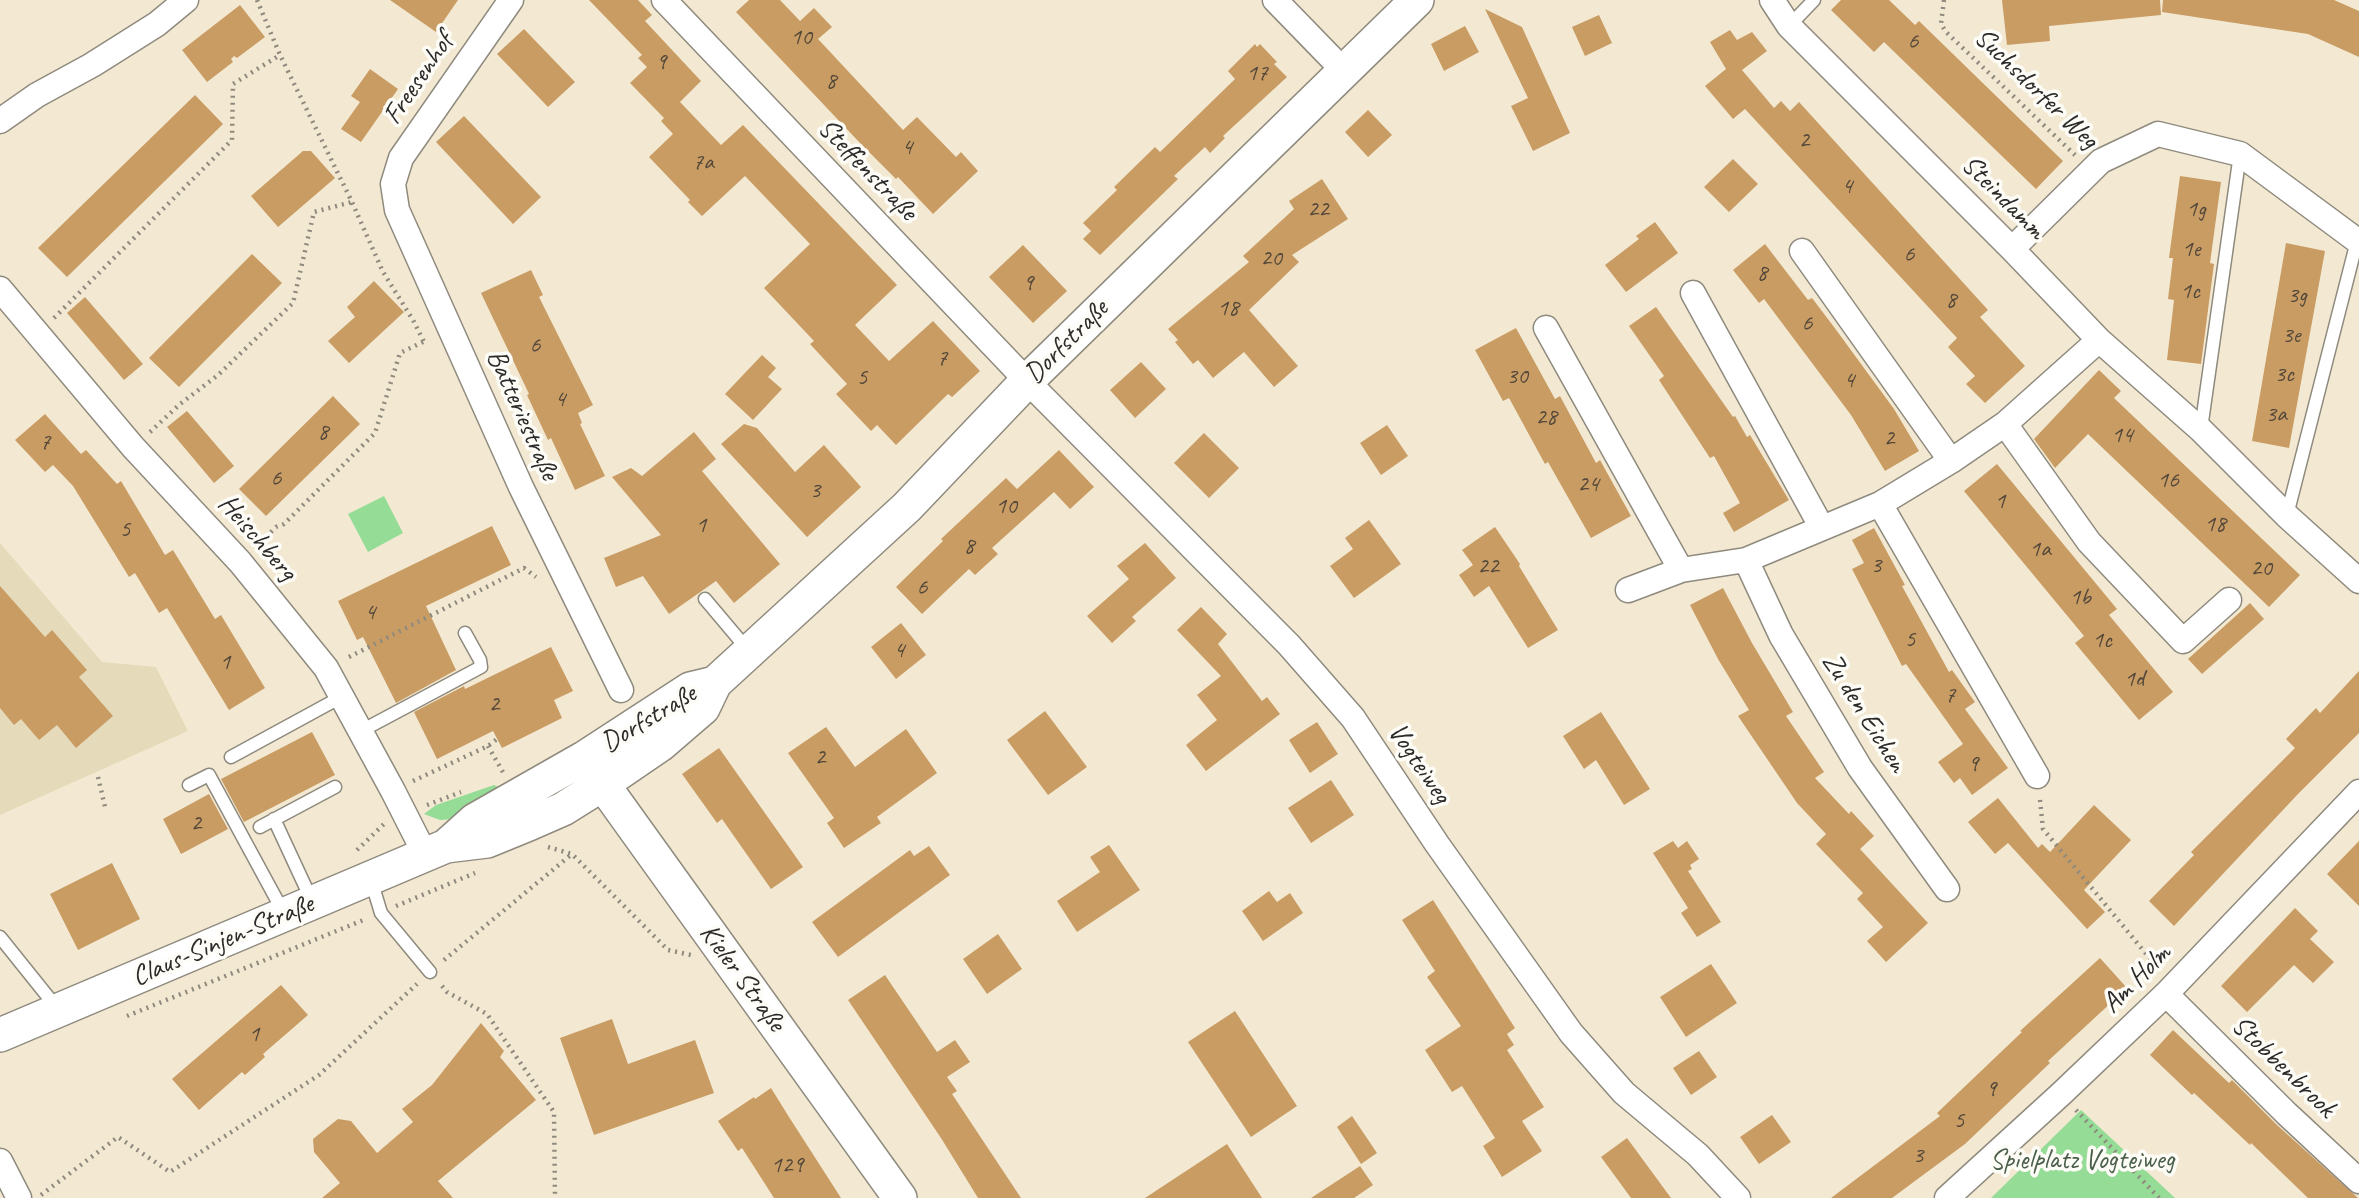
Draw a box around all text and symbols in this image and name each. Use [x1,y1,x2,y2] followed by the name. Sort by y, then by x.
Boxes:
[1967,21,2105,157] street label: Suchsdorfer Weg
[790,24,812,52] house number: 10
[376,27,462,131] street label: Freesenhof
[1908,28,1918,56] house number: 6
[656,49,666,77] house number: 9
[1246,60,1268,88] house number: 17
[826,68,836,96] house number: 8
[810,112,924,228] street label: Steffenstraße
[1799,127,1809,155] house number: 2
[902,134,912,162] house number: 4
[692,149,714,177] house number: 7a
[1954,149,2052,247] street label: Steindamm
[1842,173,1852,201] house number: 4
[1307,196,1329,224] house number: 22
[2186,196,2206,224] house number: 1g
[2182,236,2200,264] house number: 1e
[1904,241,1914,269] house number: 6
[1260,245,1282,273] house number: 20
[1757,260,1767,288] house number: 8
[1023,270,1033,298] house number: 9
[2180,278,2200,306] house number: 1c
[2287,282,2307,310] house number: 3g
[1946,287,1956,315] house number: 8
[1018,293,1116,391] street label: Dorfstraße
[1217,295,1239,323] house number: 18
[1802,310,1812,338] house number: 6
[2282,322,2300,350] house number: 3e
[530,332,540,360] house number: 6
[478,345,566,485] street label: Batteriestraße
[937,345,947,373] house number: 7
[2274,361,2294,389] house number: 3c
[1506,363,1528,391] house number: 30
[857,364,867,392] house number: 5
[1844,367,1854,395] house number: 4
[555,386,565,414] house number: 4
[2265,401,2287,429] house number: 3a
[1535,404,1557,432] house number: 28
[318,419,328,447] house number: 8
[2111,422,2133,450] house number: 14
[1884,425,1894,453] house number: 2
[40,429,50,457] house number: 7
[271,465,281,493] house number: 6
[2157,467,2179,495] house number: 16
[1577,471,1599,499] house number: 24
[810,477,820,505] house number: 3
[210,488,304,588] street label: Heischberg
[1995,488,2005,516] house number: 1
[995,493,1017,521] house number: 10
[2204,511,2226,539] house number: 18
[696,512,706,540] house number: 1
[120,516,130,544] house number: 5
[964,533,974,561] house number: 8
[2029,536,2051,564] house number: 1a
[1871,552,1881,580] house number: 3
[1477,553,1499,581] house number: 22
[2250,555,2272,583] house number: 20
[917,574,927,602] house number: 6
[2069,584,2091,612] house number: 1b
[365,599,375,627] house number: 4
[1905,626,1915,654] house number: 5
[2092,627,2112,655] house number: 1c
[894,637,904,665] house number: 4
[1814,647,1914,779] street label: Zu den Eichen
[220,649,230,677] house number: 1
[2124,666,2144,694] house number: 1d
[595,678,703,760] street label: Dorfstraße
[1945,682,1955,710] house number: 7
[489,691,499,719] house number: 2
[1380,717,1458,811] street label: Vogteiweg
[815,744,825,772] house number: 2
[1968,751,1978,779] house number: 9
[191,810,201,838] house number: 2
[127,888,319,994] street label: Claus-Sinjen-Straße
[692,917,792,1039] street label: Kieler Straße
[2095,937,2179,1021] street label: Am Holm
[2224,1009,2342,1125] street label: Stobbenbrook
[249,1021,259,1049] house number: 1
[1986,1076,1996,1104] house number: 9
[1954,1107,1964,1135] house number: 5
[1913,1142,1923,1170] house number: 3
[1990,1144,2174,1178] park label: Spielplatz Vogteiweg
[771,1152,803,1180] house number: 129

